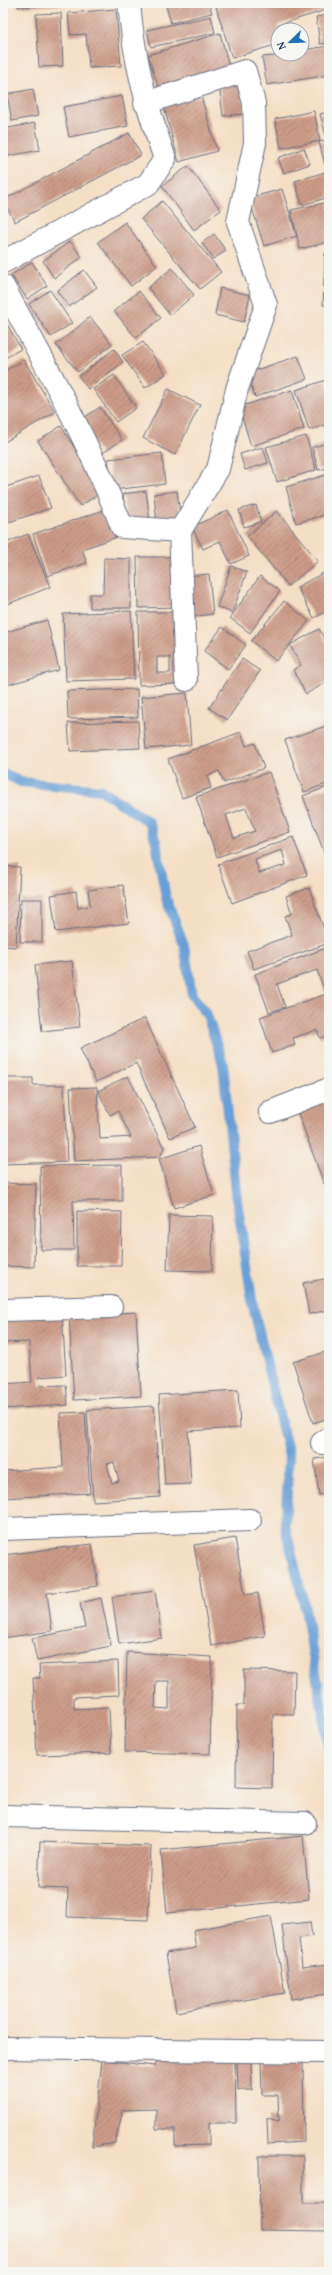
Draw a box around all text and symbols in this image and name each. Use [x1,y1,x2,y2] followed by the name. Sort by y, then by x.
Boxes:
[270,22,310,62] north arrow
[272,39,290,52] text: N

